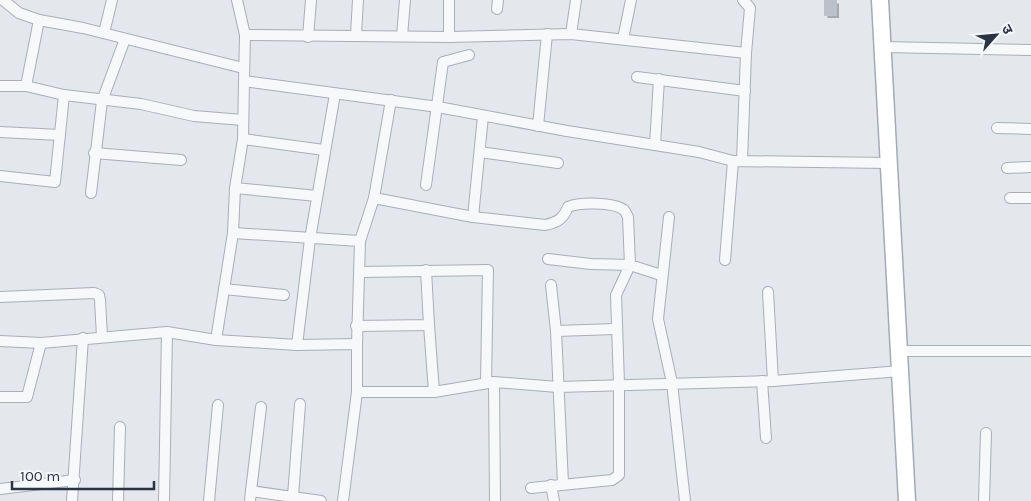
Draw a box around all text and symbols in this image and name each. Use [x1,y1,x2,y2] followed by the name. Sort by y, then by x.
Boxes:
[971,10,1021,60] north arrow
[998,22,1017,38] text: उ
[12,458,155,490] scale bar
[20,467,60,485] text: 100 m

